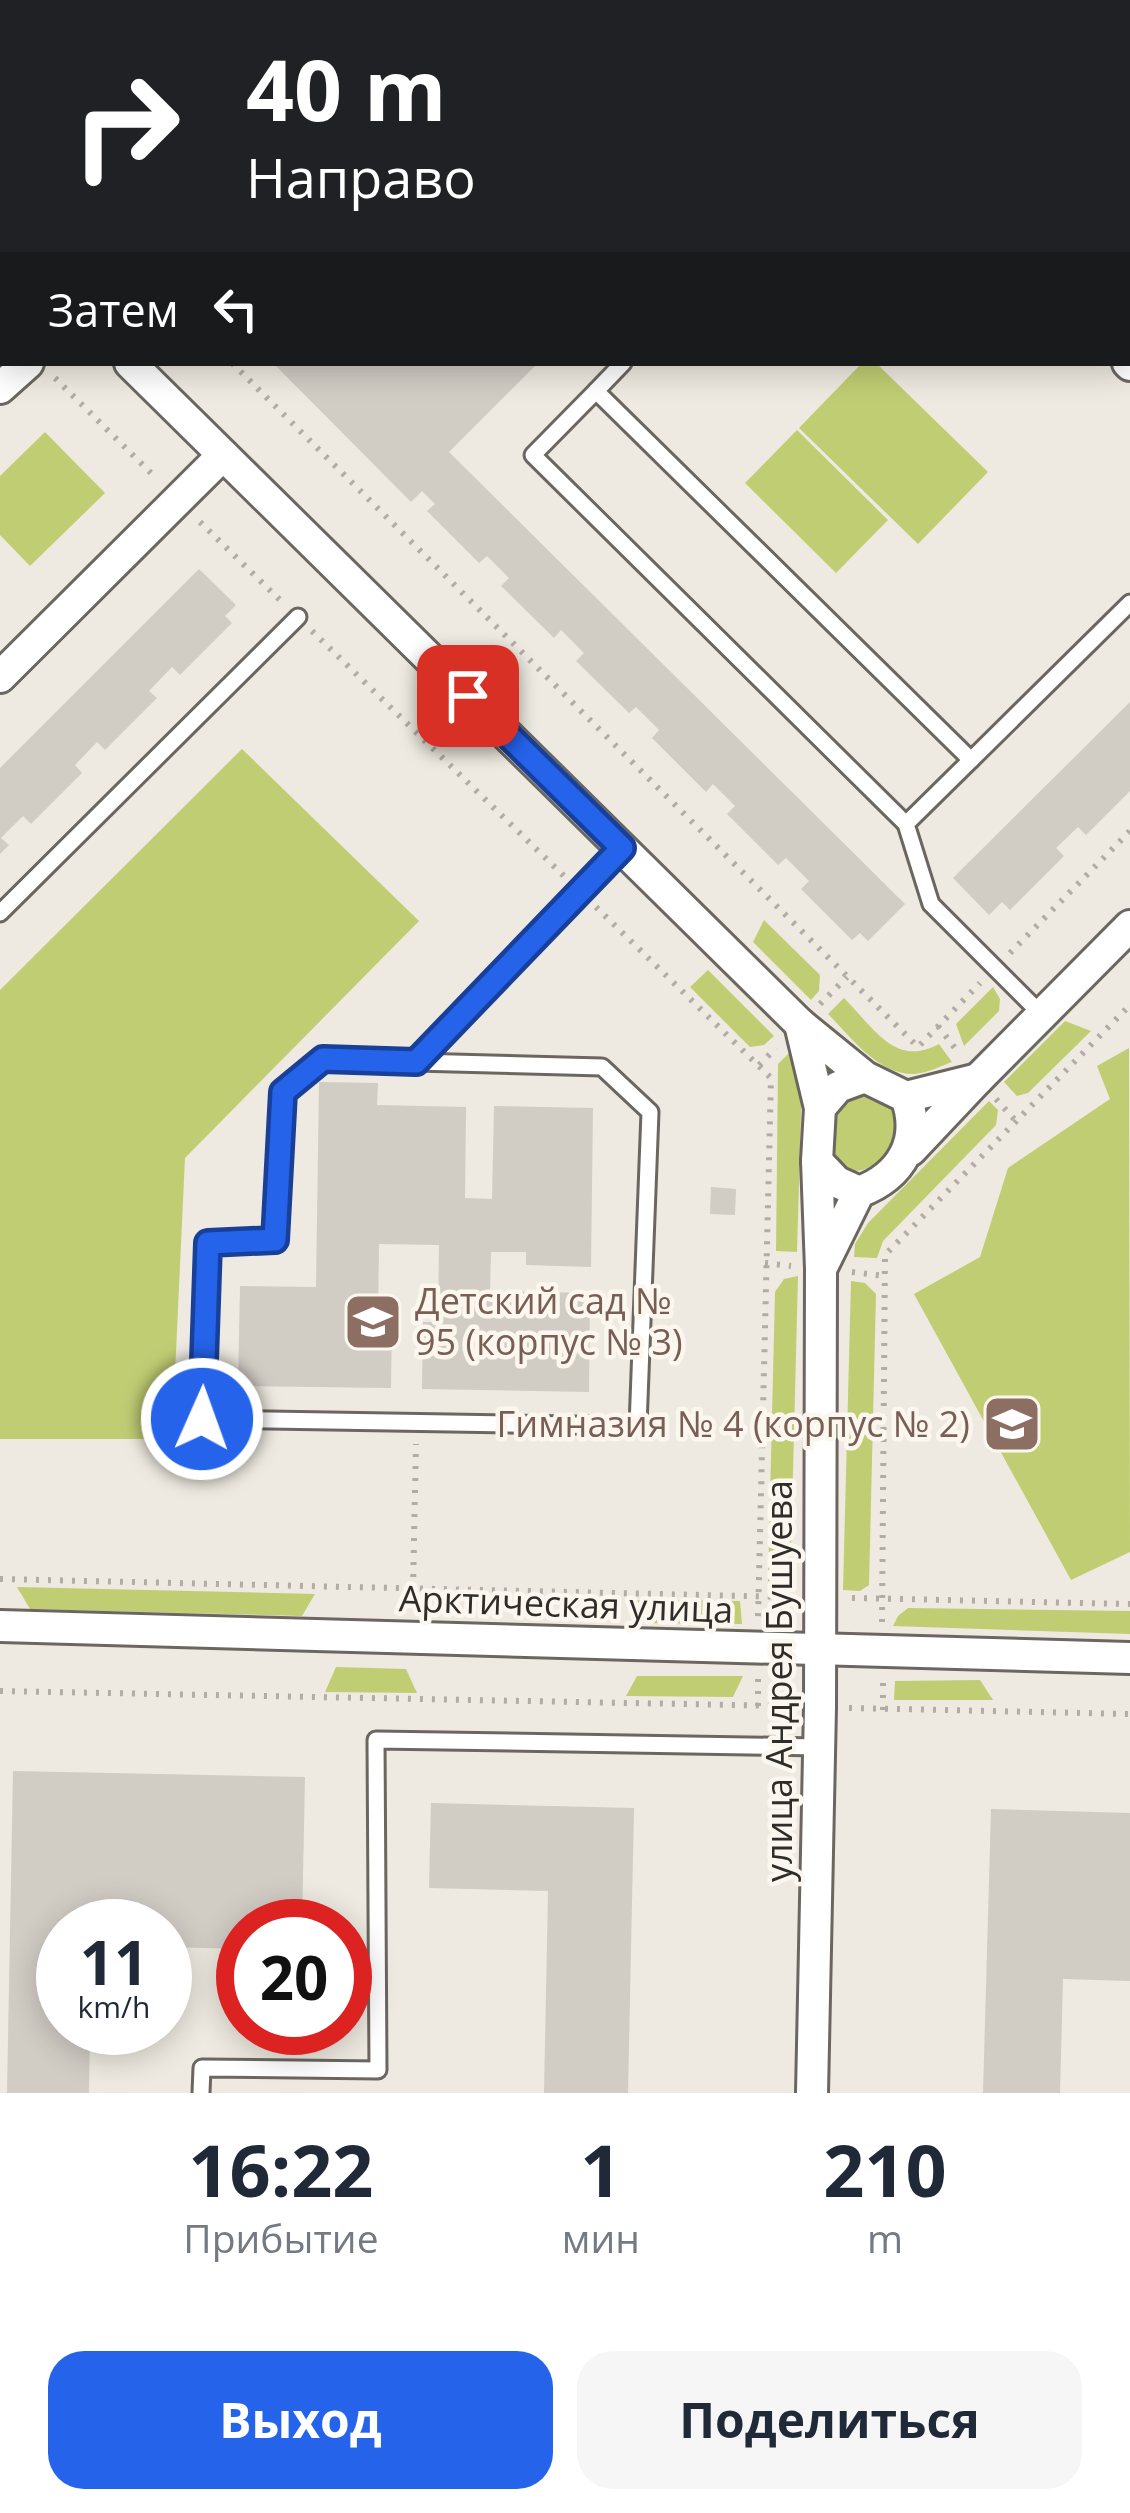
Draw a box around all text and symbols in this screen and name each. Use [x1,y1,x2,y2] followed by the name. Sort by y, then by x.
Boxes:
[246,31,446,146] text: 40 m
[48,48,204,204] icon: right
[246,140,476,214] text: Направо
[203,276,269,342] icon: left
[48,279,179,340] text: Затем
[417,645,519,747] pin
[435,663,501,729] icon: arrive
[415,1276,683,1366] place label: Детский сад № 95 (корпус № 3)
[342,1291,404,1353] school or university icon: Детский сад № 95 (корпус № 3)
[139,1356,265,1482] position arrow
[981,1393,1043,1455] school or university icon: Гимназия № 4 (корпус № 2)
[497,1399,970,1448] place label: Гимназия № 4 (корпус № 2)
[754,1480,803,1882] street label: улица Андрея Бушуева
[398,1573,734,1634] street label: Арктическая улица
[216,1899,372,2055] speed limit sign: 20
[80,1921,148,2003] text: 11
[78,1986,150,2027] text: km/h
[188,2120,374,2218] text: 16:22
[580,2120,621,2218] text: 1
[823,2120,947,2218] text: 210
[183,2211,379,2264] text: Прибытие
[562,2211,640,2264] text: мин
[867,2211,903,2264] text: m
[48,2351,553,2489] button: Выход
[577,2351,1082,2489] button: Поделиться

